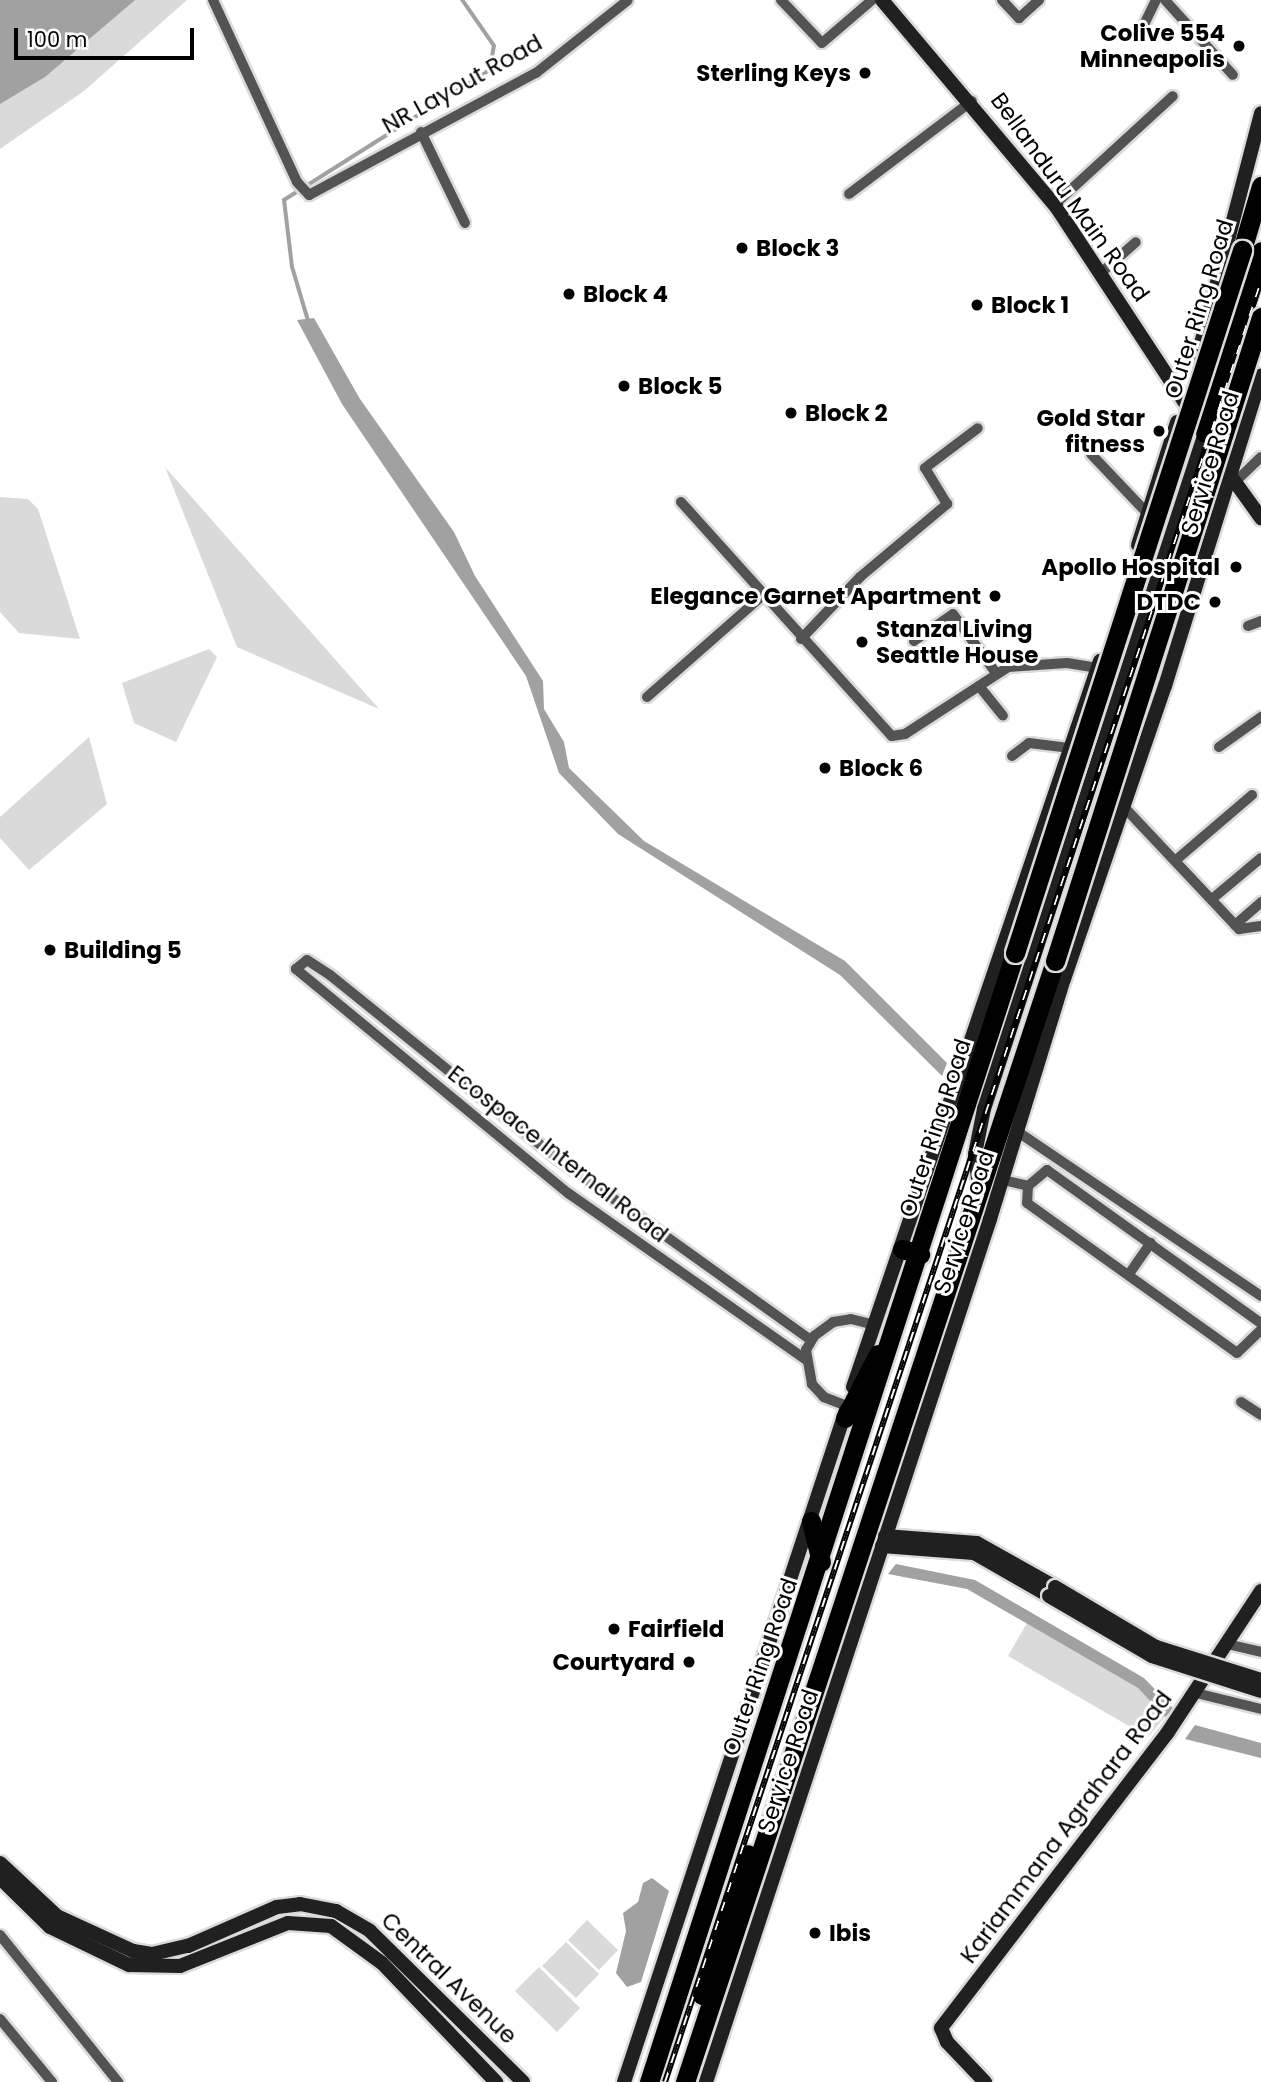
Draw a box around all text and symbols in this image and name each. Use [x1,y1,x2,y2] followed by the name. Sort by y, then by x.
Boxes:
[18,14,198,58] scale bar
[1080,19,1225,73] place label: Colive 554 Minneapolis
[27,25,87,54] text: 100 m
[377,29,547,139] street label: NR Layout Road
[1231,38,1247,54] marker: Colive 554 Minneapolis
[696,59,851,87] place label: Sterling Keys
[857,65,873,81] marker: Sterling Keys
[985,87,1155,307] street label: Bellanduru Main Road
[1159,216,1239,402] street label: Outer Ring Road
[756,234,840,262] place label: Block 3
[734,240,750,256] marker: Block 3
[583,280,668,308] place label: Block 4
[561,286,577,302] marker: Block 4
[991,291,1069,319] place label: Block 1
[969,297,985,313] marker: Block 1
[638,372,723,400] place label: Block 5
[616,378,632,394] marker: Block 5
[1175,388,1245,538] street label: Service Road
[805,399,888,427] place label: Block 2
[1037,404,1145,458] place label: Gold Star fitness
[783,405,799,421] marker: Block 2
[1151,423,1167,439] marker: Gold Star fitness
[1041,553,1220,581] place label: Apollo Hospital
[1226,557,1246,577] marker: Apollo Hospital
[650,582,981,610] place label: Elegance Garnet Apartment
[987,588,1003,604] marker: Elegance Garnet Apartment
[1136,588,1201,616] place label: DTDC
[1207,594,1223,610] marker: DTDC
[876,615,1038,669] place label: Stanza Living Seattle House
[854,634,870,650] marker: Stanza Living Seattle House
[839,754,923,782] place label: Block 6
[817,760,833,776] marker: Block 6
[64,936,182,964] place label: Building 5
[42,942,58,958] marker: Building 5
[893,1035,977,1221] street label: Outer Ring Road
[443,1060,673,1248] street label: Ecospace Internal Road
[928,1147,1000,1297] street label: Service Road
[717,1575,803,1759] street label: Outer Ring Road
[628,1615,724,1643] place label: Fairfield
[606,1621,622,1637] marker: Fairfield
[553,1648,675,1676] place label: Courtyard
[681,1654,697,1670] marker: Courtyard
[954,1685,1178,1969] street label: Kariammana Agrahara Road
[752,1686,824,1836] street label: Service Road
[376,1906,522,2050] street label: Central Avenue
[829,1919,871,1947] place label: Ibis
[807,1925,823,1941] marker: Ibis

